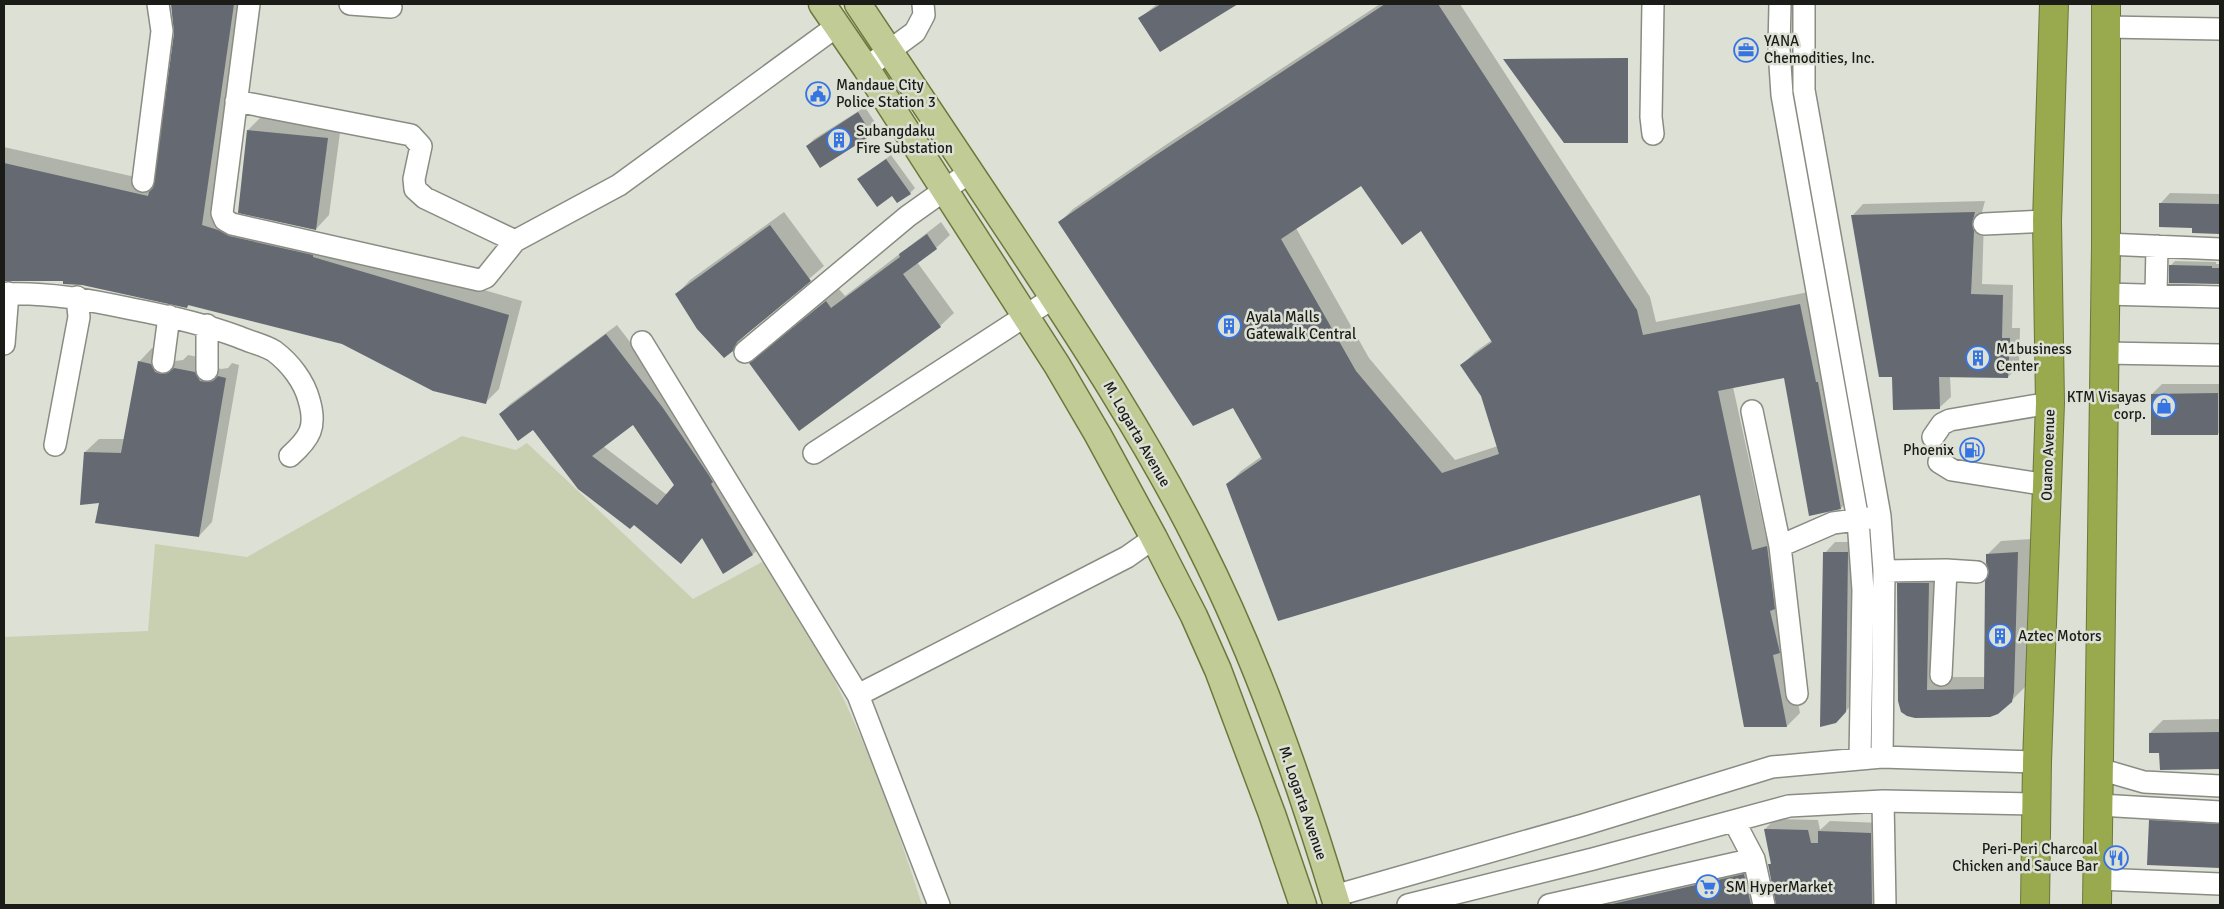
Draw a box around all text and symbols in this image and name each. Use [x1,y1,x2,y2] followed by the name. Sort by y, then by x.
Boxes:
[1764,32,1875,67] place label: YANA Chemodities, Inc.
[1733,37,1759,63] office icon: YANA Chemodities, Inc.
[836,76,936,111] place label: Mandaue City Police Station 3
[805,81,831,107] public building icon: Mandaue City Police Station 3
[856,122,953,157] place label: Subangdaku Fire Substation
[826,127,852,153] building icon: Subangdaku Fire Substation
[1246,308,1356,343] place label: Ayala Malls Gatewalk Central
[1216,313,1242,339] building icon: Ayala Malls Gatewalk Central
[1996,340,2072,375] place label: M1business Center
[1965,345,1991,371] building icon: M1business Center
[1099,378,1175,490] street label: M. Logarta Avenue
[2067,388,2146,423] place label: KTM Visayas corp.
[2151,393,2177,419] shop icon: KTM Visayas corp.
[2037,409,2059,501] street label: Ouano Avenue
[1959,437,1985,463] fuel station icon: Phoenix
[1903,441,1954,459] place label: Phoenix
[1987,623,2013,649] building icon: Aztec Motors
[2018,627,2102,645] place label: Aztec Motors
[1275,744,1331,862] street label: M. Logarta Avenue
[1952,840,2098,875] place label: Peri-Peri Charcoal Chicken and Sauce Bar
[2103,845,2129,871] restaurant icon: Peri-Peri Charcoal Chicken and Sauce Bar
[1695,874,1721,900] supermarket icon: SM HyperMarket
[1726,878,1833,896] place label: SM HyperMarket

